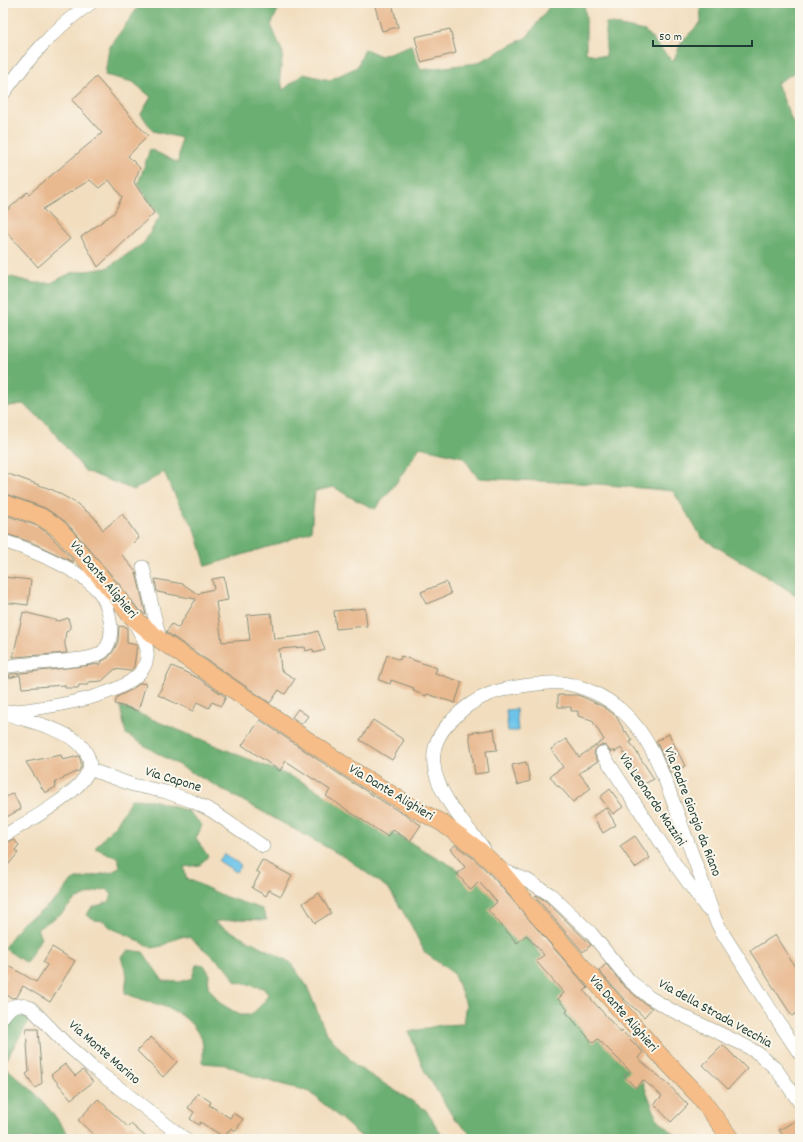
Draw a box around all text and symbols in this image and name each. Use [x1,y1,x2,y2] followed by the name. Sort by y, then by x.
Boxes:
[653,22,752,48] scale bar
[659,29,682,46] text: 50 m
[64,537,142,624] street label: Via Dante Alighieri
[658,744,726,880] street label: Via Padre Giorgio da Riano
[613,749,691,851] street label: Via Leonardo Mazzini
[345,760,438,827] street label: Via Dante Alighieri
[142,762,204,798] street label: Via Capone
[584,971,662,1057] street label: Via Dante Alighieri
[654,974,776,1054] street label: Via della Strada Vecchia
[64,1016,144,1090] street label: Via Monte Marino

